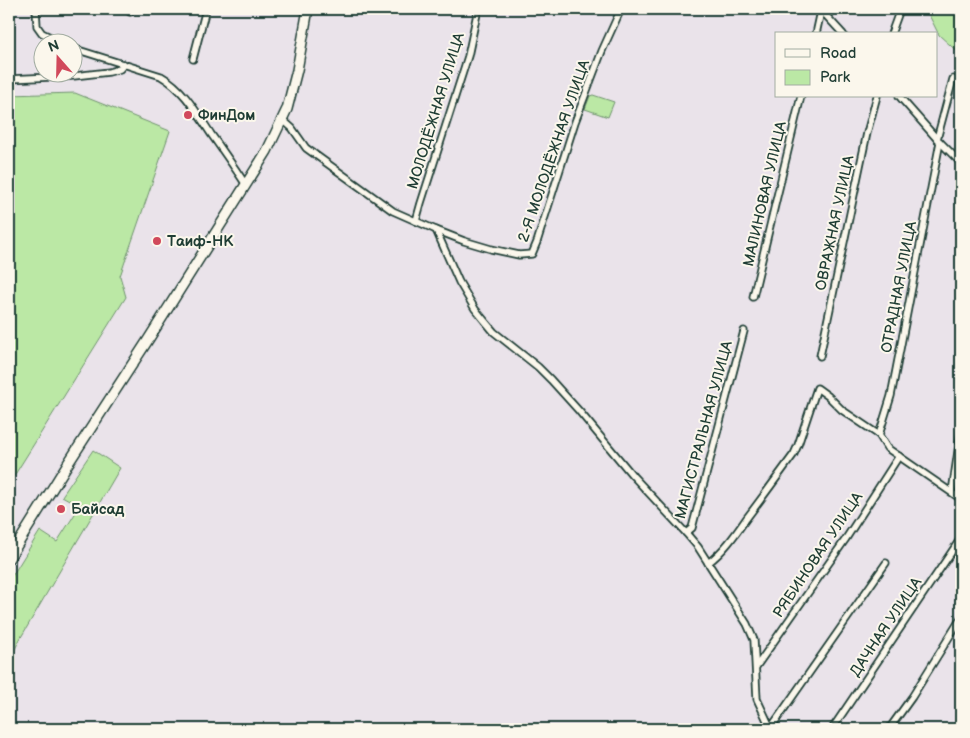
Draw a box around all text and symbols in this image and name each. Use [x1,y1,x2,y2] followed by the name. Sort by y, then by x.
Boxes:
[403,30,469,191] street label: МОЛОДЁЖНАЯ УЛИЦА
[32,32,82,82] north arrow
[775,32,938,98] legend
[46,36,62,56] text: N
[820,44,856,63] text: Road
[514,57,594,245] street label: 2-Я МОЛОДЁЖНАЯ УЛИЦА
[820,68,851,87] text: Park
[198,106,255,125] place label: ФинДом
[182,109,194,121] marker: ФинДом
[739,119,791,268] street label: МАЛИНОВАЯ УЛИЦА
[811,153,859,292] street label: ОВРАЖНАЯ УЛИЦА
[877,219,921,354] street label: ОТРАДНАЯ УЛИЦА
[167,232,234,251] place label: Таиф-НК
[151,235,163,247] marker: Таиф-НК
[671,338,737,521] street label: МАГИСТРАЛЬНАЯ УЛИЦА
[769,488,868,621] street label: РЯБИНОВАЯ УЛИЦА
[71,500,124,519] place label: Байсад
[55,503,67,515] marker: Байсад
[846,573,927,680] street label: ДАЧНАЯ УЛИЦА

